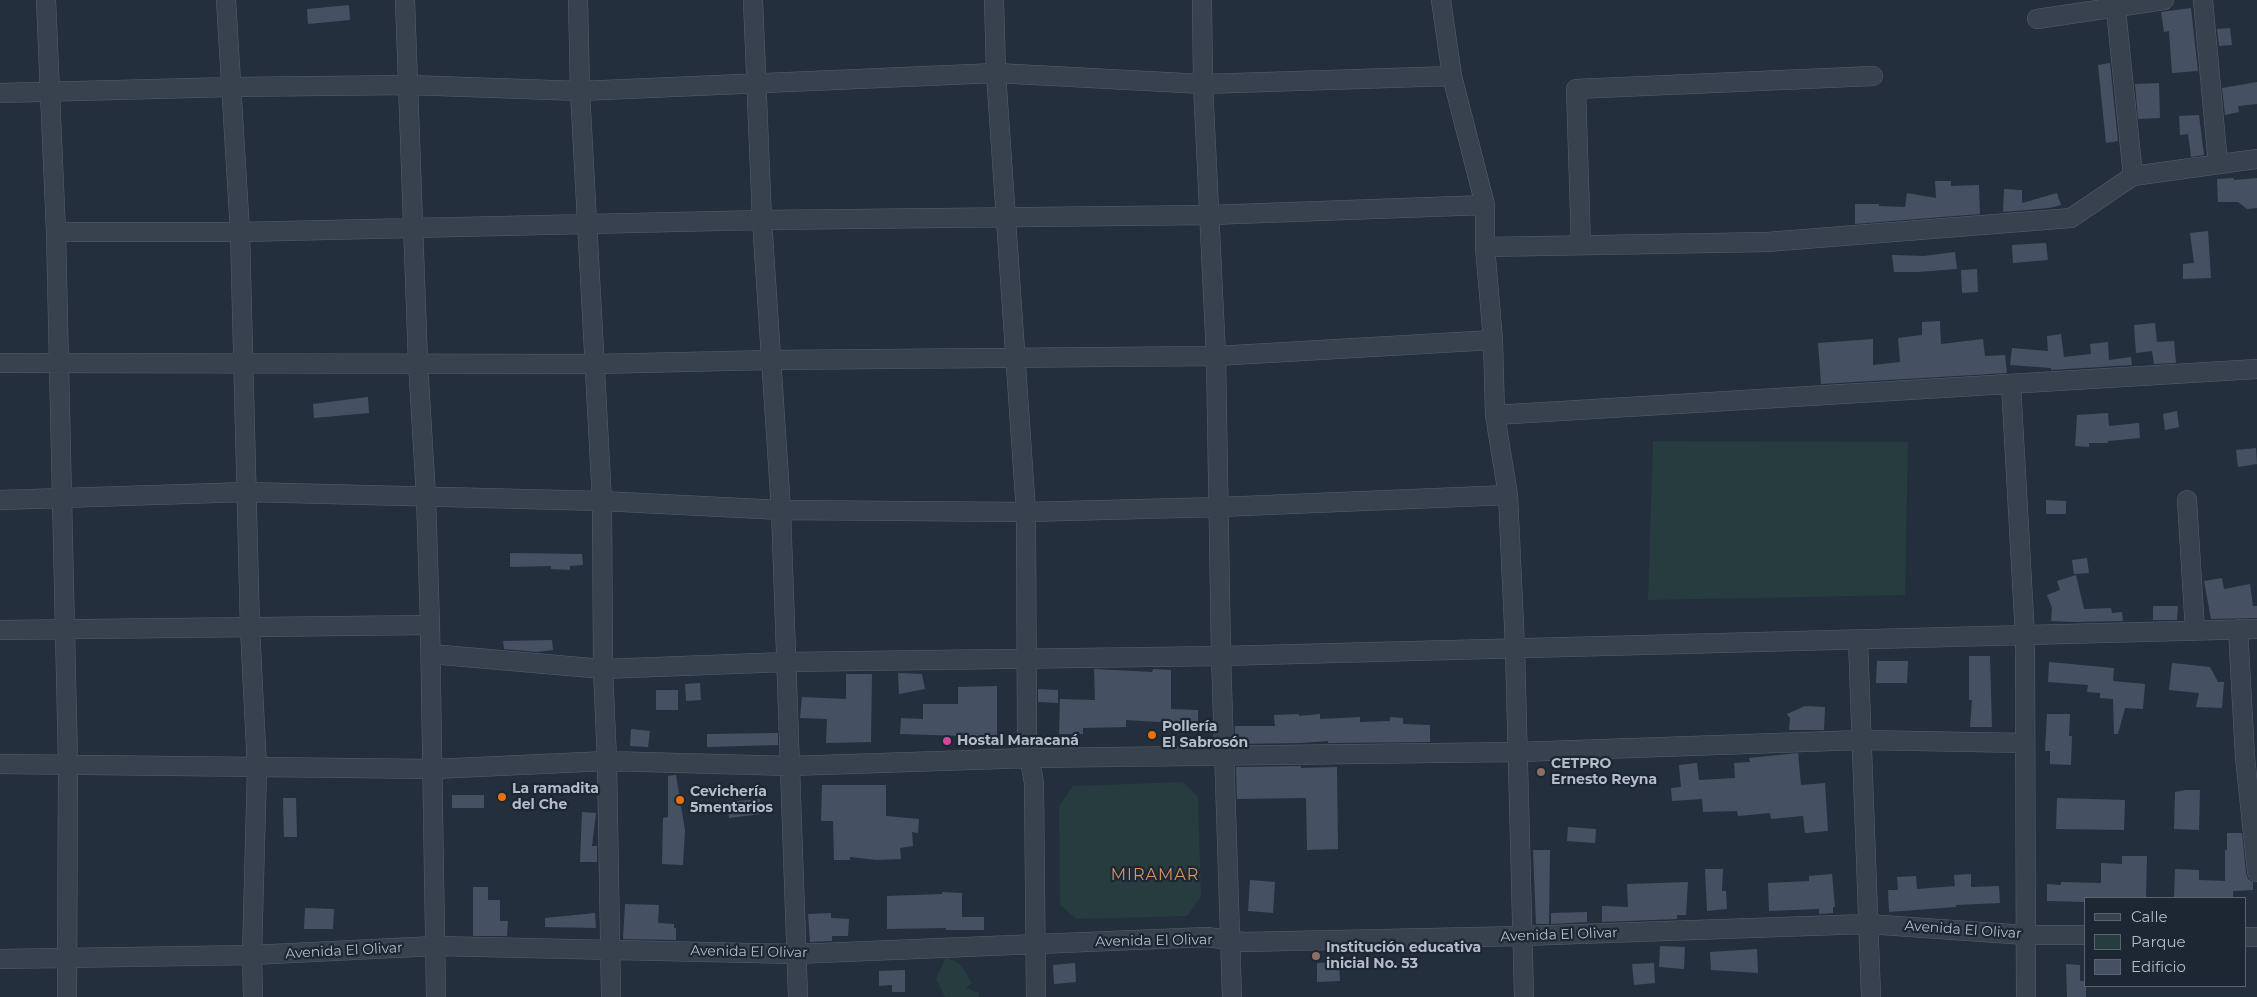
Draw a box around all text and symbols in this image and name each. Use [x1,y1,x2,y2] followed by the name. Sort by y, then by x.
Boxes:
[1162,719,1248,752] place label: Pollería El Sabrosón
[1146,729,1158,741] marker: Pollería El Sabrosón
[957,733,1079,749] place label: Hostal Maracaná
[941,735,953,747] marker: Hostal Maracaná
[1551,756,1657,789] place label: CETPRO Ernesto Reyna
[1535,766,1547,778] marker: CETPRO Ernesto Reyna
[512,781,599,814] place label: La ramadita del Che
[690,784,773,816] place label: Cevichería 5mentarios
[496,791,508,803] marker: La ramadita del Che
[674,794,686,806] marker: Cevichería 5mentarios
[1110,865,1200,885] district label: MIRAMAR
[2084,897,2247,987] legend
[2131,907,2168,926] text: Calle
[1904,918,2022,942] street label: Avenida El Olivar
[1500,925,1618,945] street label: Avenida El Olivar
[1095,932,1213,950] street label: Avenida El Olivar
[2131,932,2186,951] text: Parque
[285,940,403,962] street label: Avenida El Olivar
[1326,940,1481,972] place label: Institución educativa inicial No. 53
[690,943,808,961] street label: Avenida El Olivar
[1310,950,1322,962] marker: Institución educativa inicial No. 53
[2131,957,2186,976] text: Edificio

